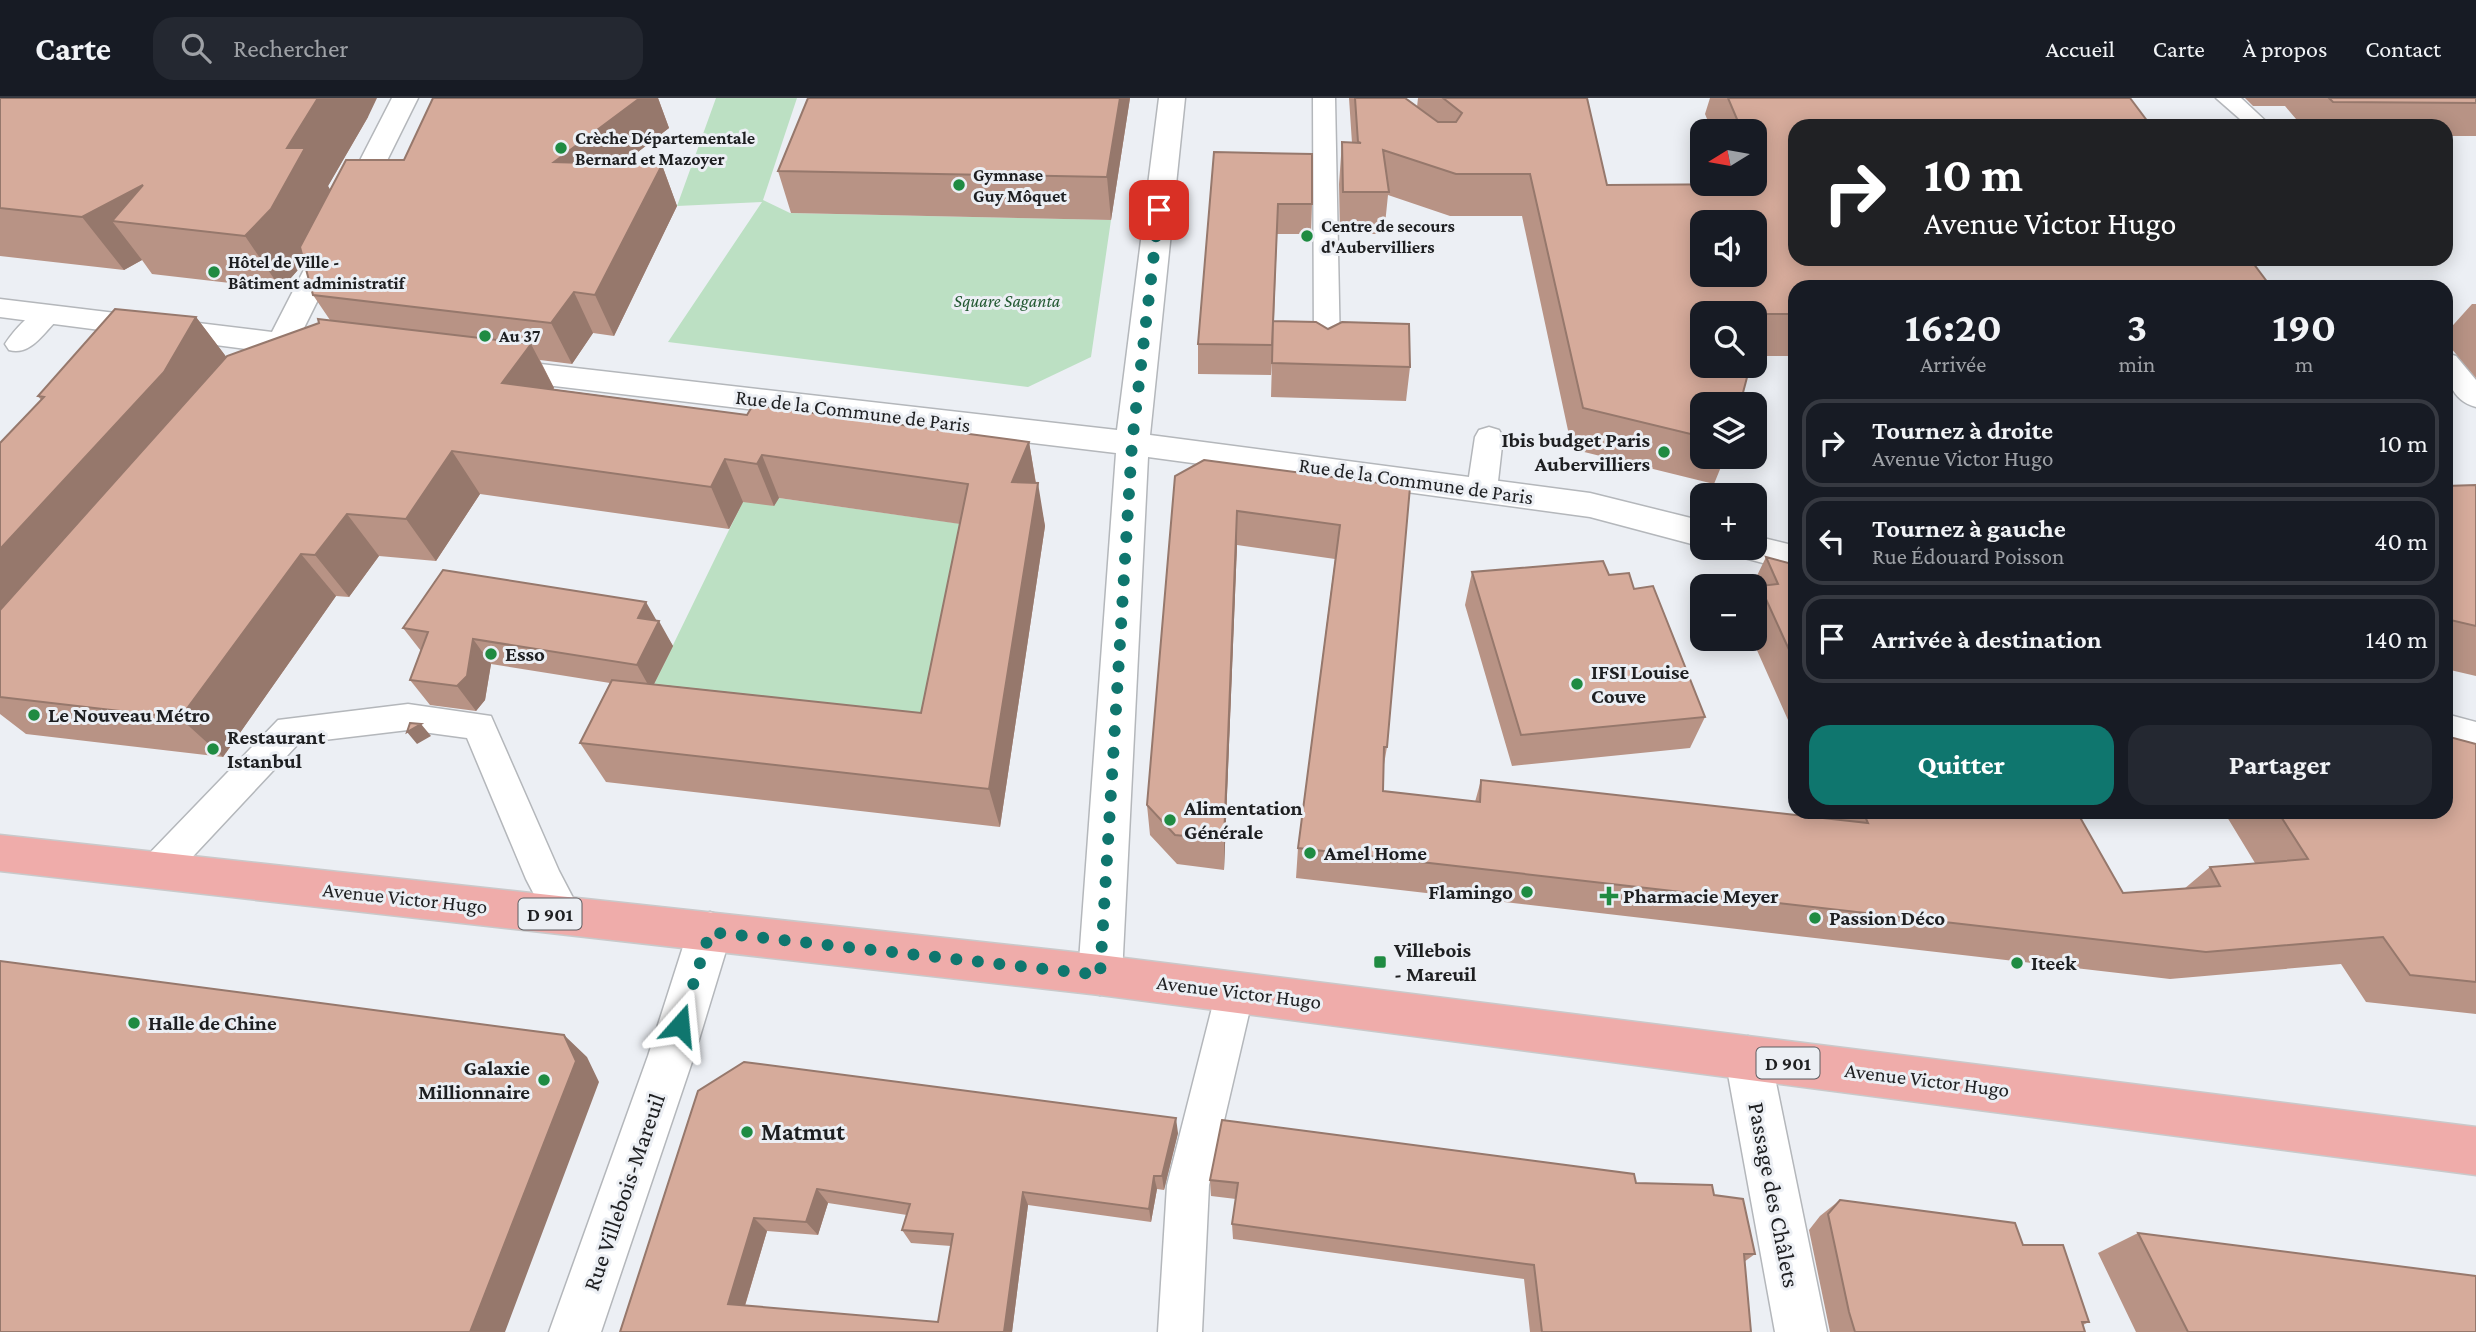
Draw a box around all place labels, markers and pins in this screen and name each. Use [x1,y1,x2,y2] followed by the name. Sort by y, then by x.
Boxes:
[575,128,755,169] place label: Crèche Départementale Bernard et Mazoyer
[553,140,569,156] marker: Crèche Départementale Bernard et Mazoyer
[973,165,1067,206] place label: Gymnase Guy Môquet
[951,177,967,193] marker: Gymnase Guy Môquet
[1129,180,1189,240] pin
[1321,216,1455,257] place label: Centre de secours d'Aubervilliers
[1299,228,1315,244] marker: Centre de secours d'Aubervilliers
[228,252,406,293] place label: Hôtel de Ville - Bâtiment administratif
[206,264,222,280] marker: Hôtel de Ville - Bâtiment administratif
[498,326,541,346] place label: Au 37
[477,328,493,344] marker: Au 37
[1502,428,1650,476] place label: Ibis budget Paris Aubervilliers
[1656,444,1672,460] marker: Ibis budget Paris Aubervilliers
[505,642,545,666] place label: Esso
[483,646,499,662] marker: Esso
[1591,660,1690,708] place label: IFSI Louise Couve
[1569,676,1585,692] marker: IFSI Louise Couve
[48,703,210,727] place label: Le Nouveau Métro
[26,707,42,723] marker: Le Nouveau Métro
[227,725,326,773] place label: Restaurant Istanbul
[205,741,221,757] marker: Restaurant Istanbul
[1183,796,1303,844] place label: Alimentation Générale
[1162,812,1178,828] marker: Alimentation Générale
[1323,841,1427,865] place label: Amel Home
[1302,845,1318,861] marker: Amel Home
[1428,880,1513,904] place label: Flamingo
[1519,884,1535,900] marker: Flamingo
[1623,884,1779,908] place label: Pharmacie Meyer
[1601,888,1617,904] marker: Pharmacie Meyer
[1829,906,1945,930] place label: Passion Déco
[1807,910,1823,926] marker: Passion Déco
[1393,938,1476,986] place label: Villebois - Mareuil
[2031,951,2077,975] place label: Iteek
[1372,954,1388,970] marker: Villebois - Mareuil
[2009,955,2025,971] marker: Iteek
[148,1011,277,1035] place label: Halle de Chine
[126,1015,142,1031] marker: Halle de Chine
[418,1056,530,1104] place label: Galaxie Millionnaire
[536,1072,552,1088] marker: Galaxie Millionnaire
[761,1118,845,1145] place label: Matmut
[739,1124,755,1140] marker: Matmut

